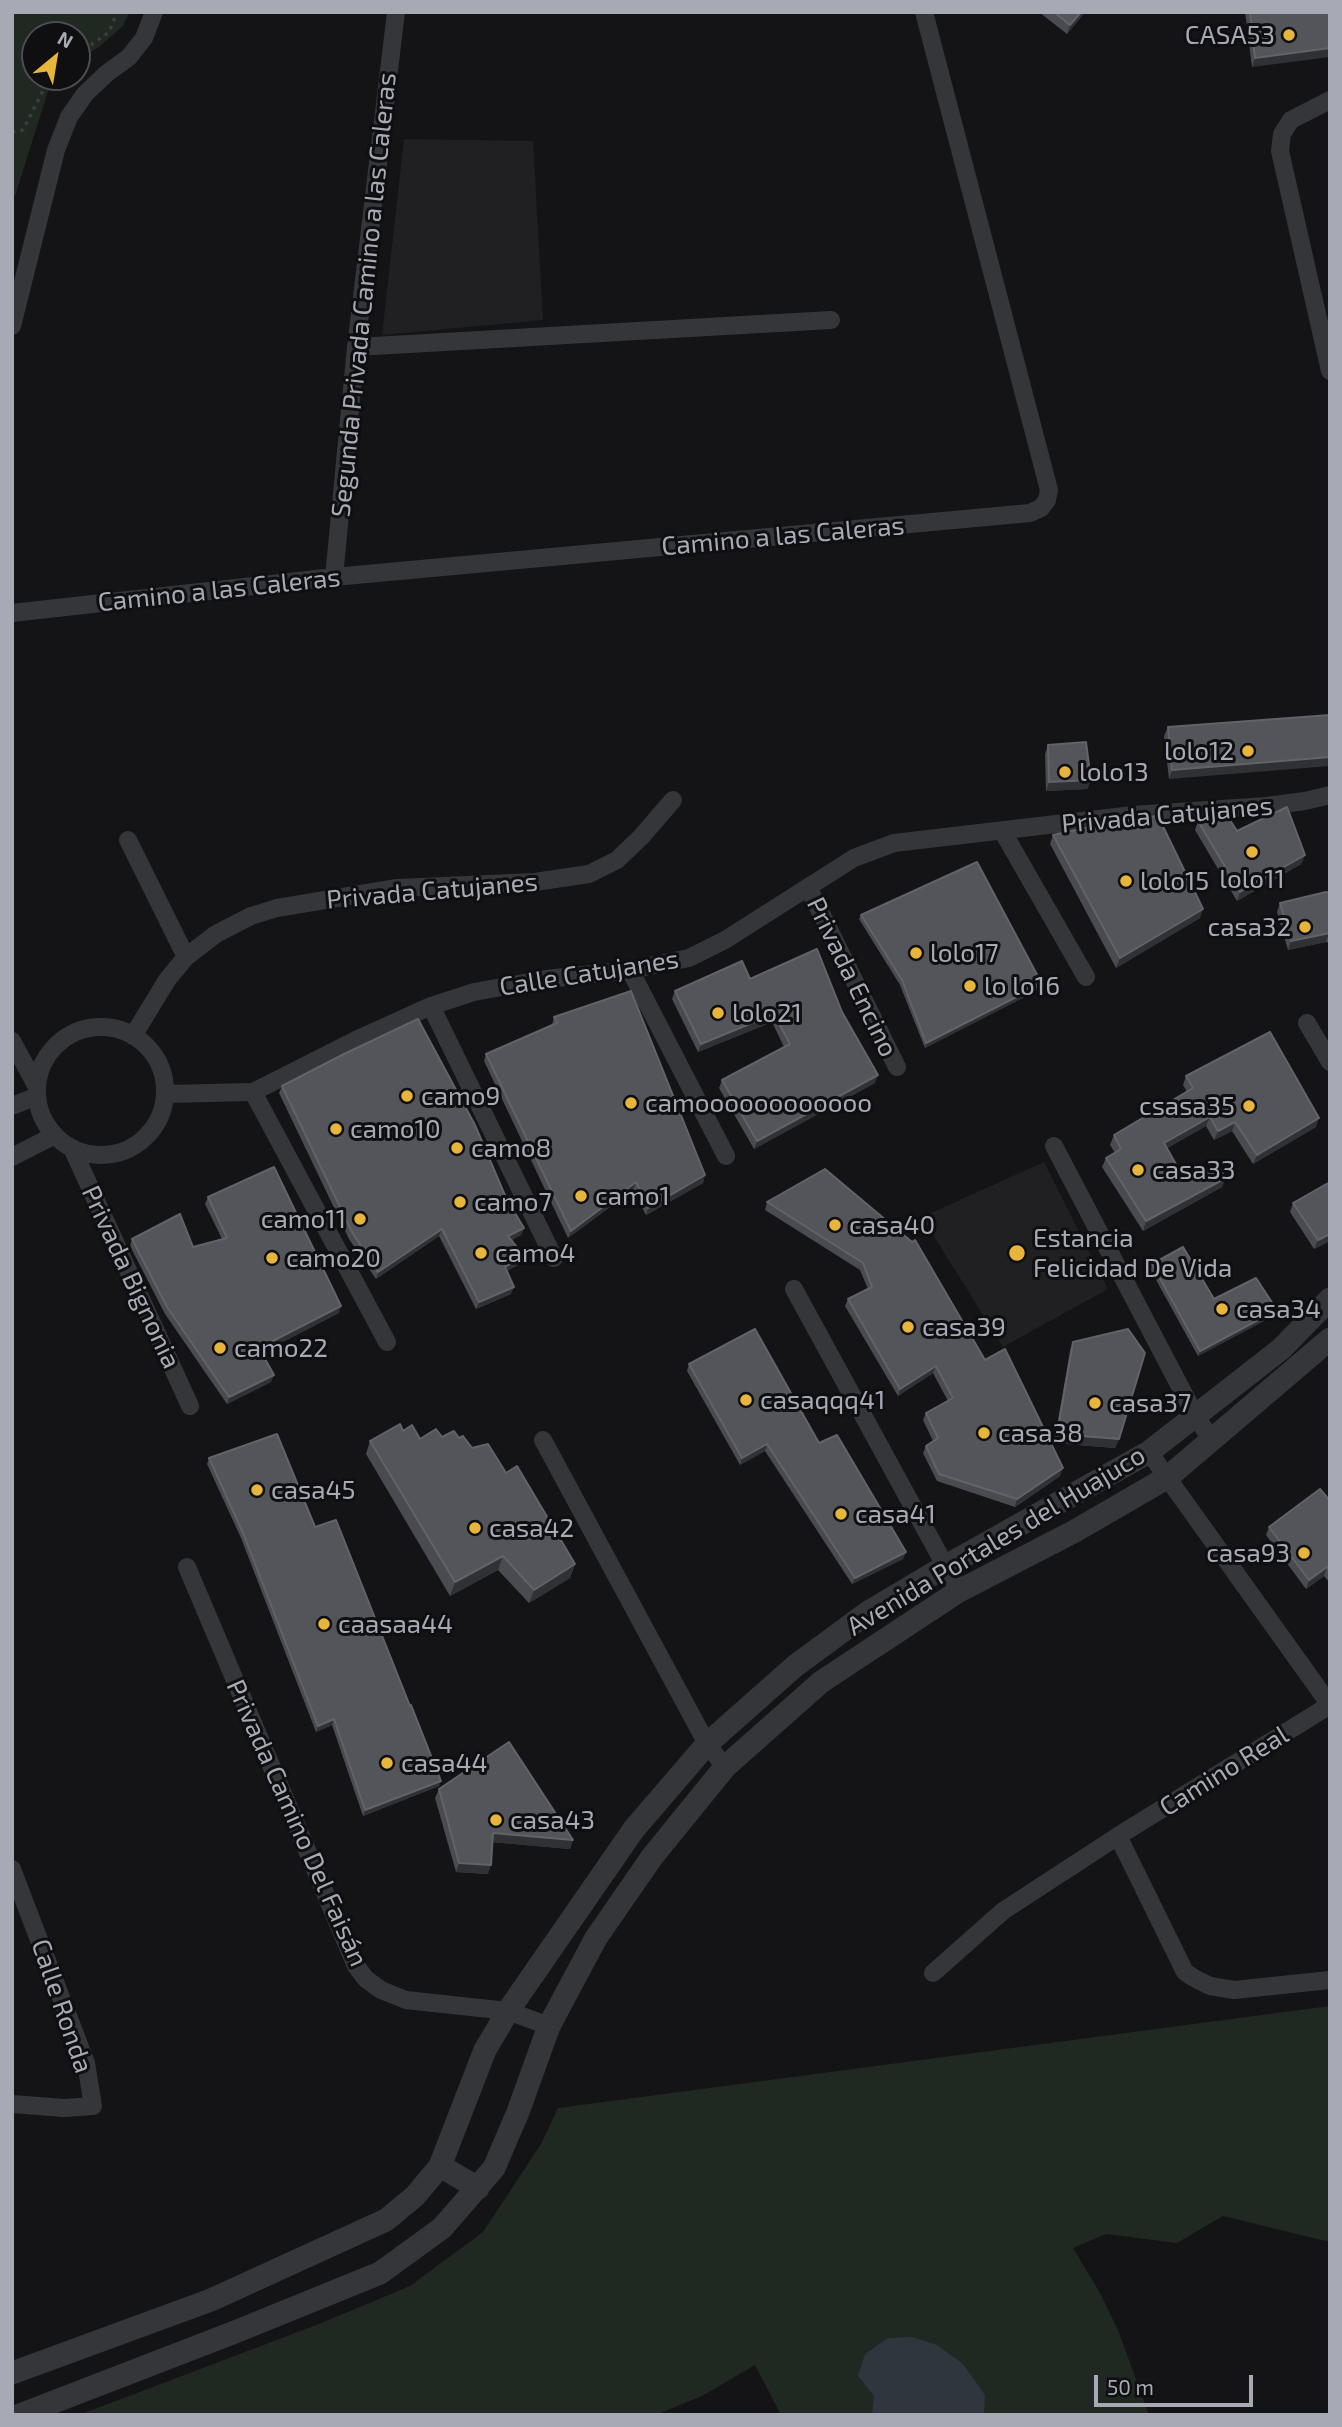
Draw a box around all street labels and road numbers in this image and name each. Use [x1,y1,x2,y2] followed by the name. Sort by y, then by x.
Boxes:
[325,71,403,519] street label: Segunda Privada Camino a las Caleras
[660,510,906,562] street label: Camino a las Caleras
[96,562,342,618] street label: Camino a las Caleras
[1060,790,1274,840] street label: Privada Catujanes
[325,866,539,916] street label: Privada Catujanes
[800,892,904,1062] street label: Privada Encino
[497,943,681,1003] street label: Calle Catujanes
[75,1181,187,1373] street label: Privada Bignonia
[841,1439,1151,1643] street label: Avenida Portales del Huajuco
[220,1675,374,1971] street label: Privada Camino Del Faisán
[1154,1719,1294,1823] street label: Camino Real
[25,1935,99,2077] street label: Calle Ronda

